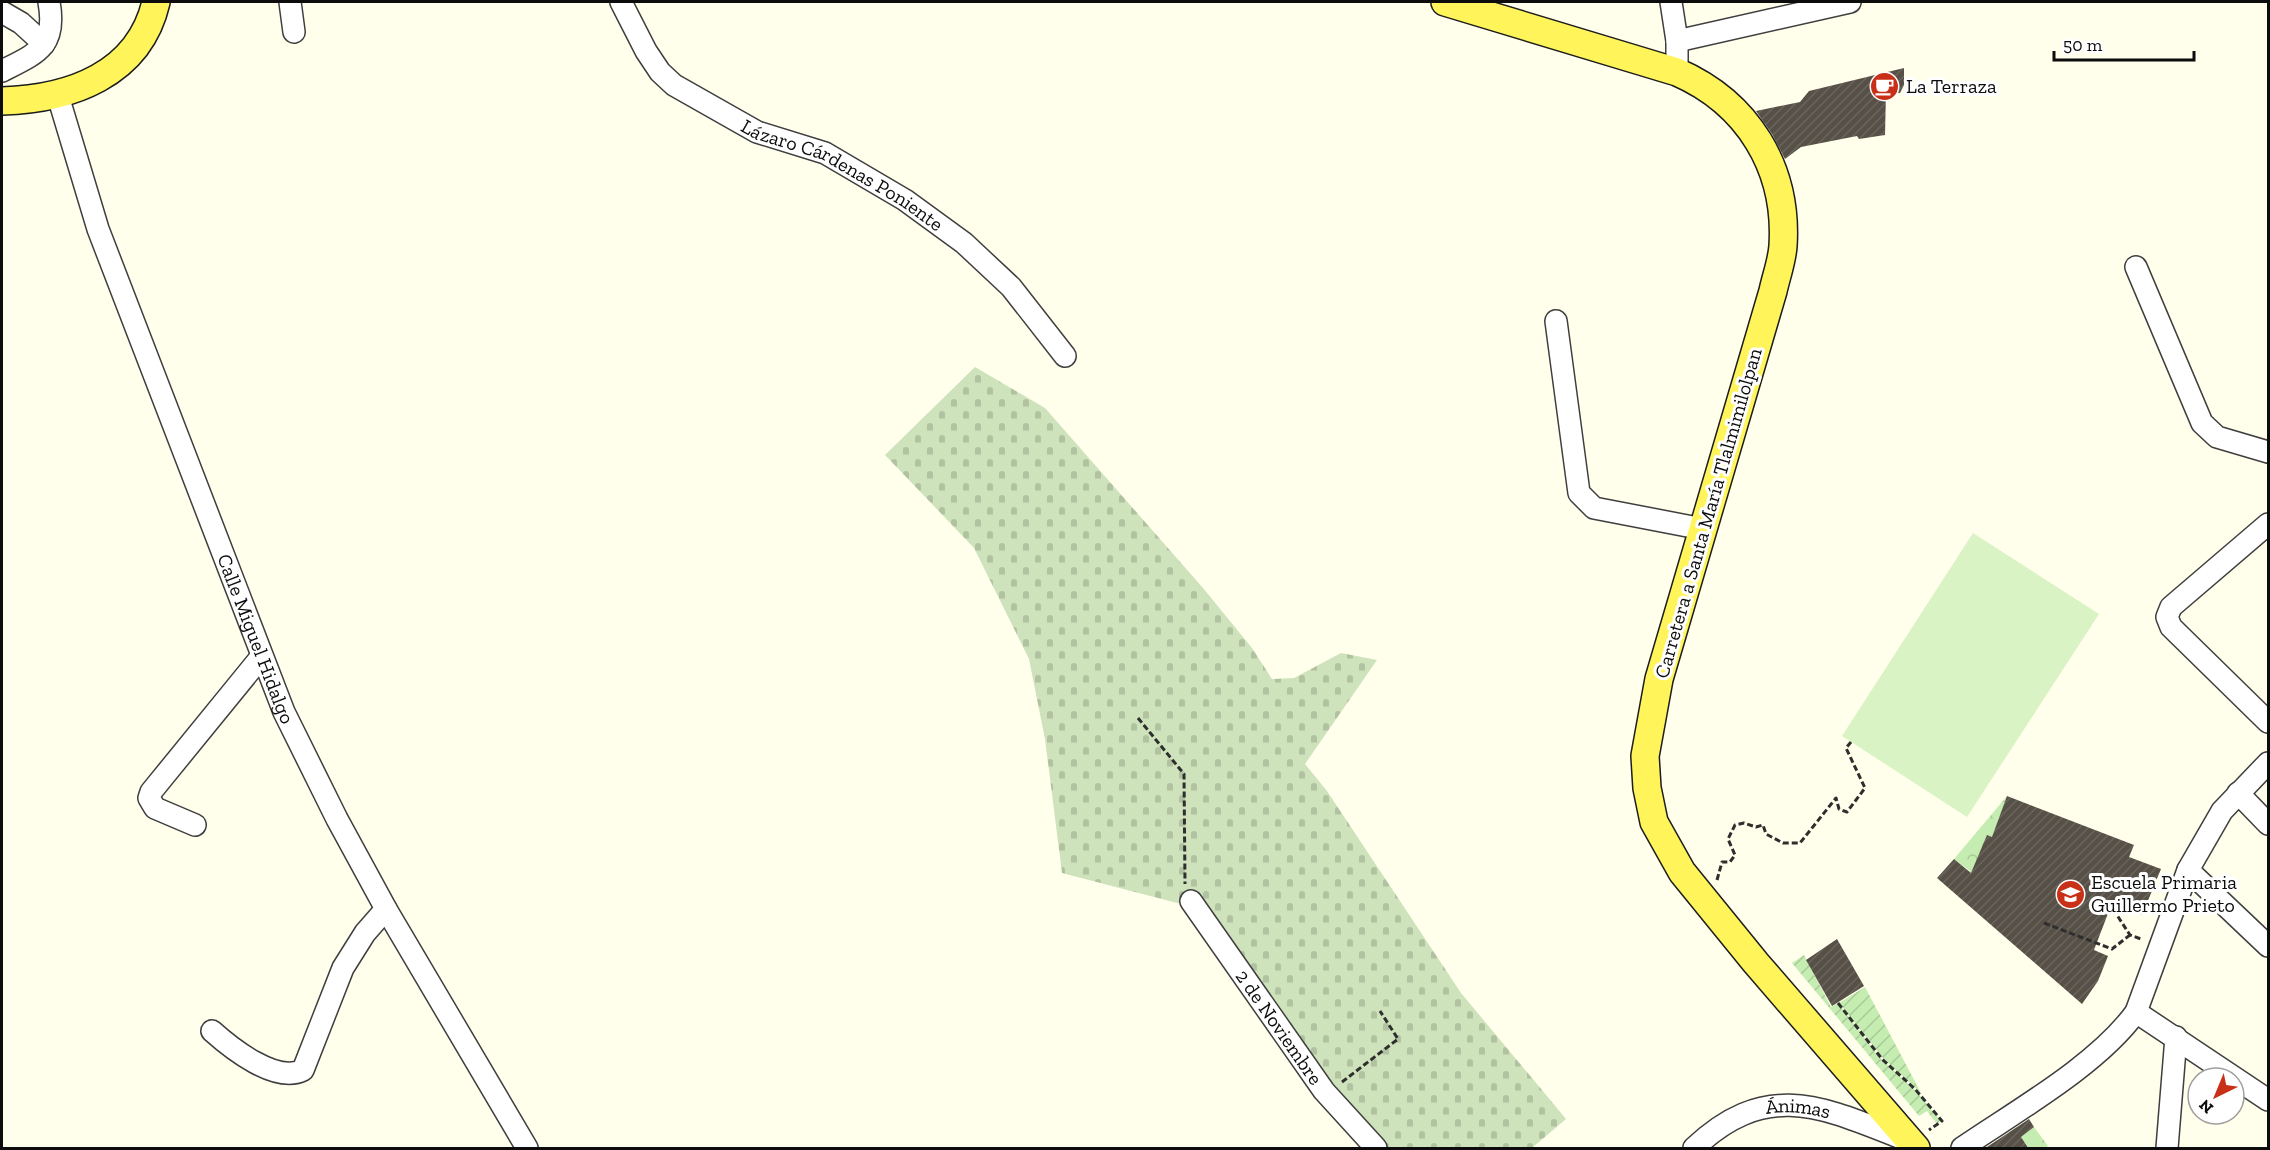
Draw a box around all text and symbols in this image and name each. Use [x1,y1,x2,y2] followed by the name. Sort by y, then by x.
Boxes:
[2054,24,2194,62] scale bar
[2063,34,2103,56] text: 50 m
[1869,70,1901,102] cafe icon: La Terraza
[1906,74,1997,98] place label: La Terraza
[737,114,948,236] street label: Lázaro Cárdenas Poniente
[1649,345,1767,681] street label: Carretera a Santa María Tlalmimilolpan
[212,551,300,728] street label: Calle Miguel Hidalgo
[2091,870,2237,917] place label: Escuela Primaria Guillermo Prieto
[2054,878,2086,910] school or university icon: Escuela Primaria Guillermo Prieto
[1231,965,1328,1089] street label: 2 de Noviembre
[2186,1066,2246,1126] north arrow
[1764,1093,1833,1124] street label: Ánimas
[2195,1096,2217,1118] text: N

